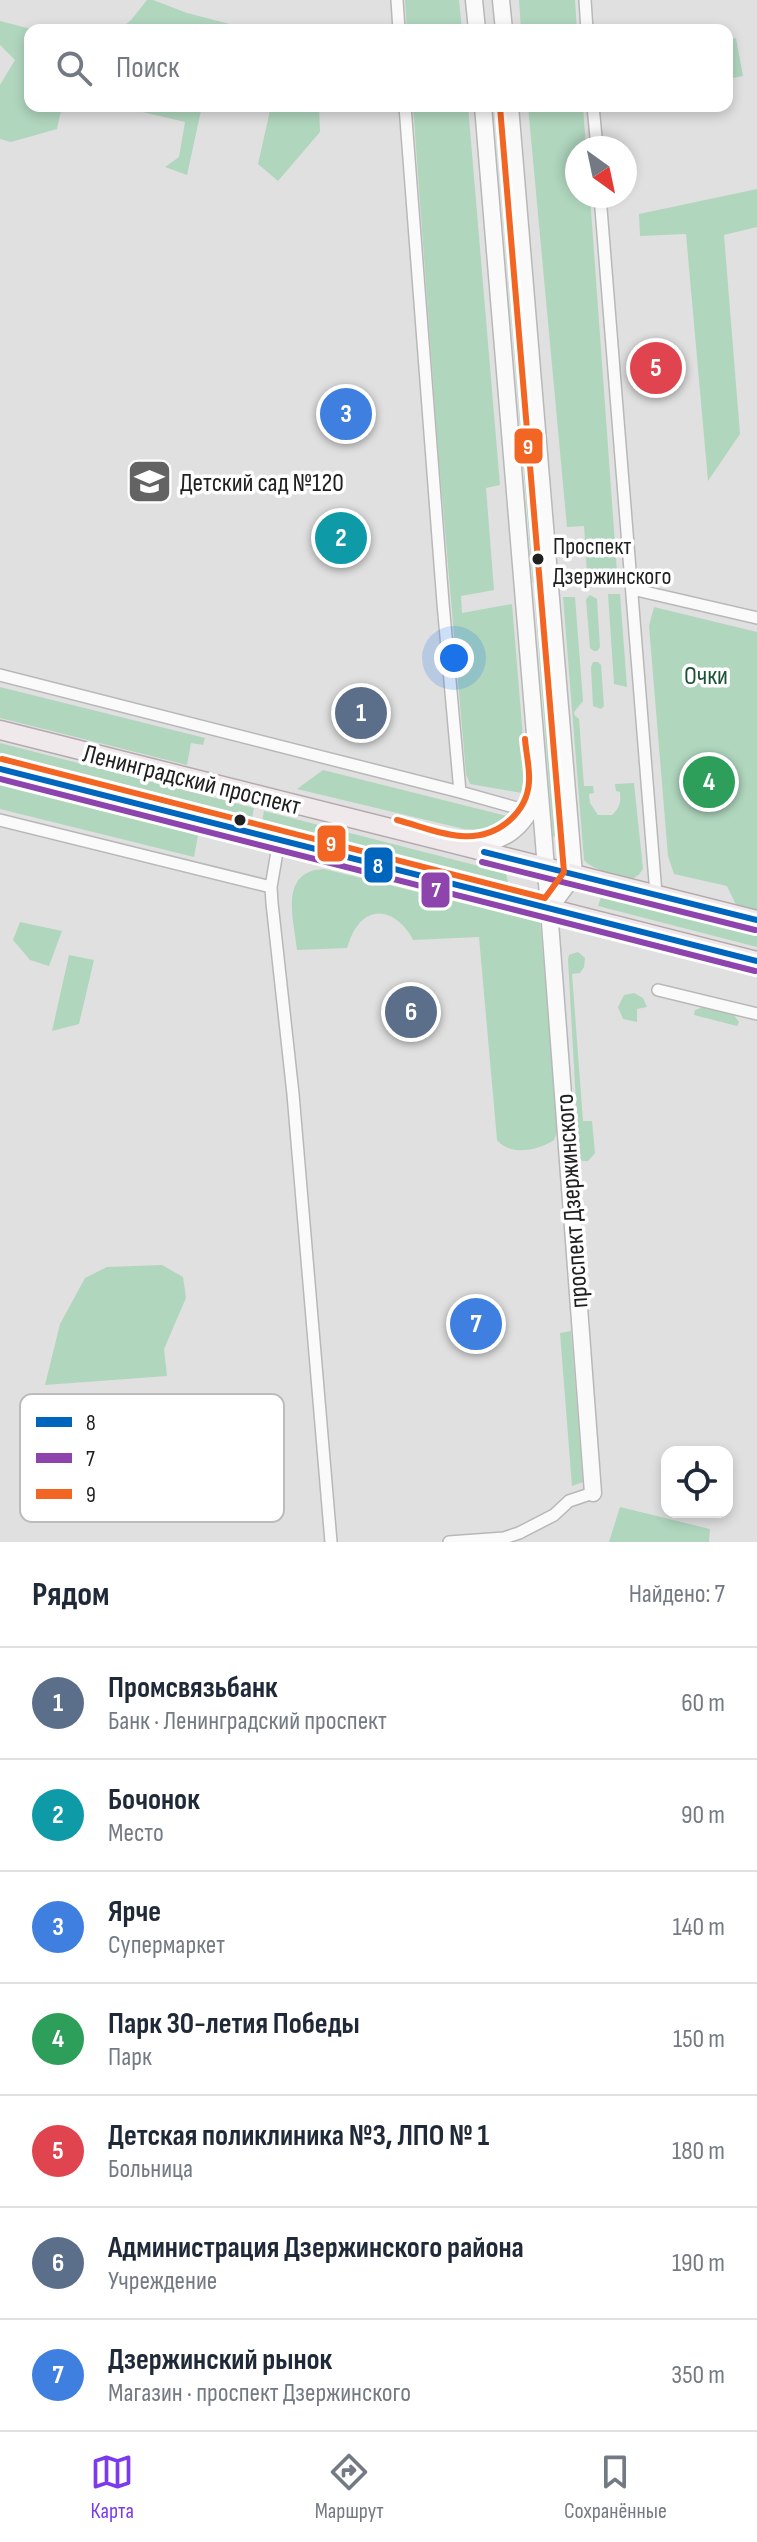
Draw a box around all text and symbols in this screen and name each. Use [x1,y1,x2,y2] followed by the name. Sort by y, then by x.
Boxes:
[24,24,733,112] search box
[52,46,96,90] icon: search
[116,50,179,86] text: Поиск
[565,136,637,208] north arrow
[630,338,682,398] pin: 5
[320,384,372,444] pin: 3
[513,427,544,465] line badge: 9
[523,434,533,461] text: 9
[125,458,173,506] school or university icon: Детский сад №120
[180,468,344,499] place label: Детский сад №120
[315,508,367,568] pin: 2
[553,532,671,591] place label: Проспект Дзержинского
[530,551,546,567] marker: Проспект Дзержинского
[434,638,474,678] your location
[684,661,728,692] park label: Очки
[335,683,387,743] pin: 1
[80,738,304,823] street label: Ленинградский проспект
[683,752,735,812] pin: 4
[232,812,248,828] unlabelled marker
[316,824,347,863] line badge: 9
[326,831,336,858] text: 9
[363,846,394,884] line badge: 8
[373,853,383,880] text: 8
[420,871,451,909] line badge: 7
[431,877,441,904] text: 7
[385,982,437,1042] pin: 6
[550,1093,595,1309] street label: проспект Дзержинского
[450,1294,502,1354] pin: 7
[20,1394,284,1522] legend
[86,1410,96,1437] text: 8
[86,1446,95,1473] text: 7
[661,1446,733,1518] map controls
[661,1446,733,1518] button: locate
[86,1482,96,1509] text: 9
[32,1574,110,1615] text: Рядом
[629,1579,725,1610] text: Найдено: 7
[108,1670,278,1706] text: Промсвязьбанк
[53,1688,63,1719] text: 1
[681,1688,725,1719] text: 60 m
[108,1706,387,1737] text: Банк · Ленинградский проспект
[108,1782,200,1818] text: Бочонок
[52,1800,64,1831] text: 2
[681,1800,725,1831] text: 90 m
[108,1818,164,1849] text: Место
[108,1894,161,1930] text: Ярче
[52,1912,64,1943] text: 3
[673,1912,725,1943] text: 140 m
[108,1930,225,1961] text: Супермаркет
[108,2006,360,2042] text: Парк 30-летия Победы
[52,2024,64,2055] text: 4
[673,2024,725,2055] text: 150 m
[108,2042,152,2073] text: Парк
[108,2118,489,2154] text: Детская поликлиника №3, ЛПО № 1
[52,2136,64,2167] text: 5
[672,2136,725,2167] text: 180 m
[108,2154,193,2185] text: Больница
[108,2230,524,2266] text: Администрация Дзержинского района
[52,2248,64,2279] text: 6
[672,2248,725,2279] text: 190 m
[108,2266,217,2297] text: Учреждение
[108,2342,332,2378] text: Дзержинский рынок
[52,2360,64,2391] text: 7
[671,2360,725,2391] text: 350 m
[108,2378,411,2409] text: Магазин · проспект Дзержинского
[90,2450,134,2525] tab: Карта
[315,2450,384,2525] tab: Маршрут
[564,2450,667,2525] tab: Сохранённые

